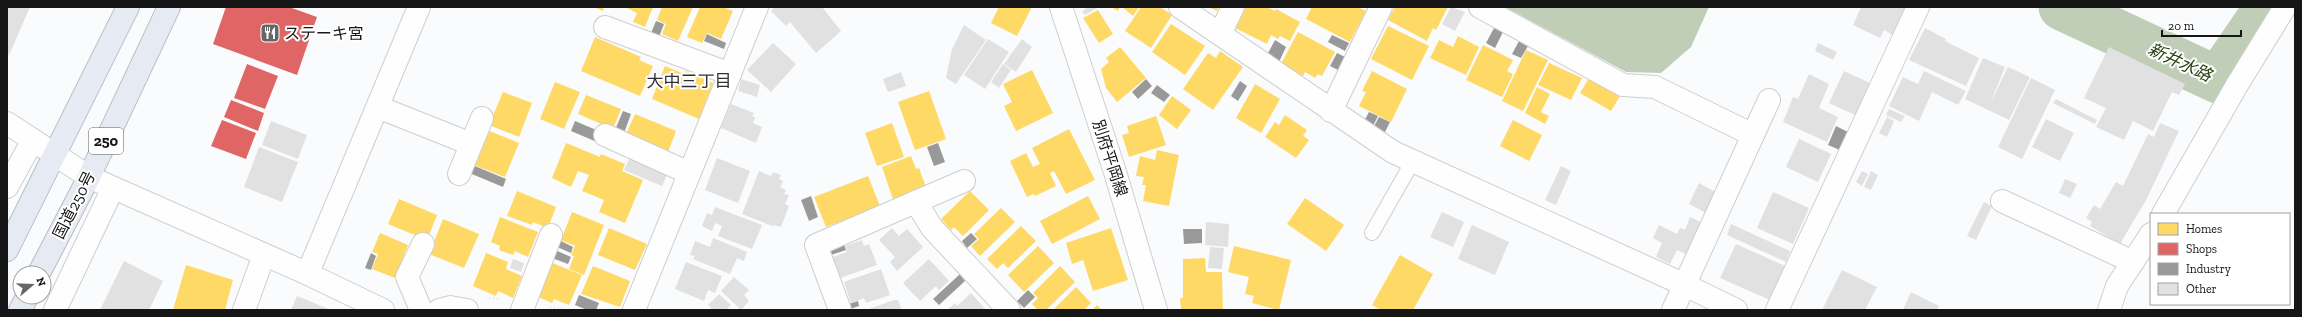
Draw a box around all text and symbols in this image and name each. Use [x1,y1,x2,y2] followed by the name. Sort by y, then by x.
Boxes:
[2162,12,2241,38] scale bar
[2168,19,2195,33] text: 20 m
[259,22,281,44] restaurant icon: ステーキ宮
[284,24,364,43] place label: ステーキ宮
[2145,39,2217,86] water label: 新井水路
[647,71,732,91] district label: 大中三丁目
[1089,117,1131,199] street label: 別府平岡線
[89,128,123,154] road number: 250
[49,168,99,242] street label: 国道250号
[2150,213,2290,305] legend
[2186,222,2222,236] text: Homes
[2186,242,2217,256] text: Shops
[2186,262,2232,276] text: Industry
[12,265,52,305] north arrow
[33,276,49,289] text: N
[2186,282,2217,296] text: Other

